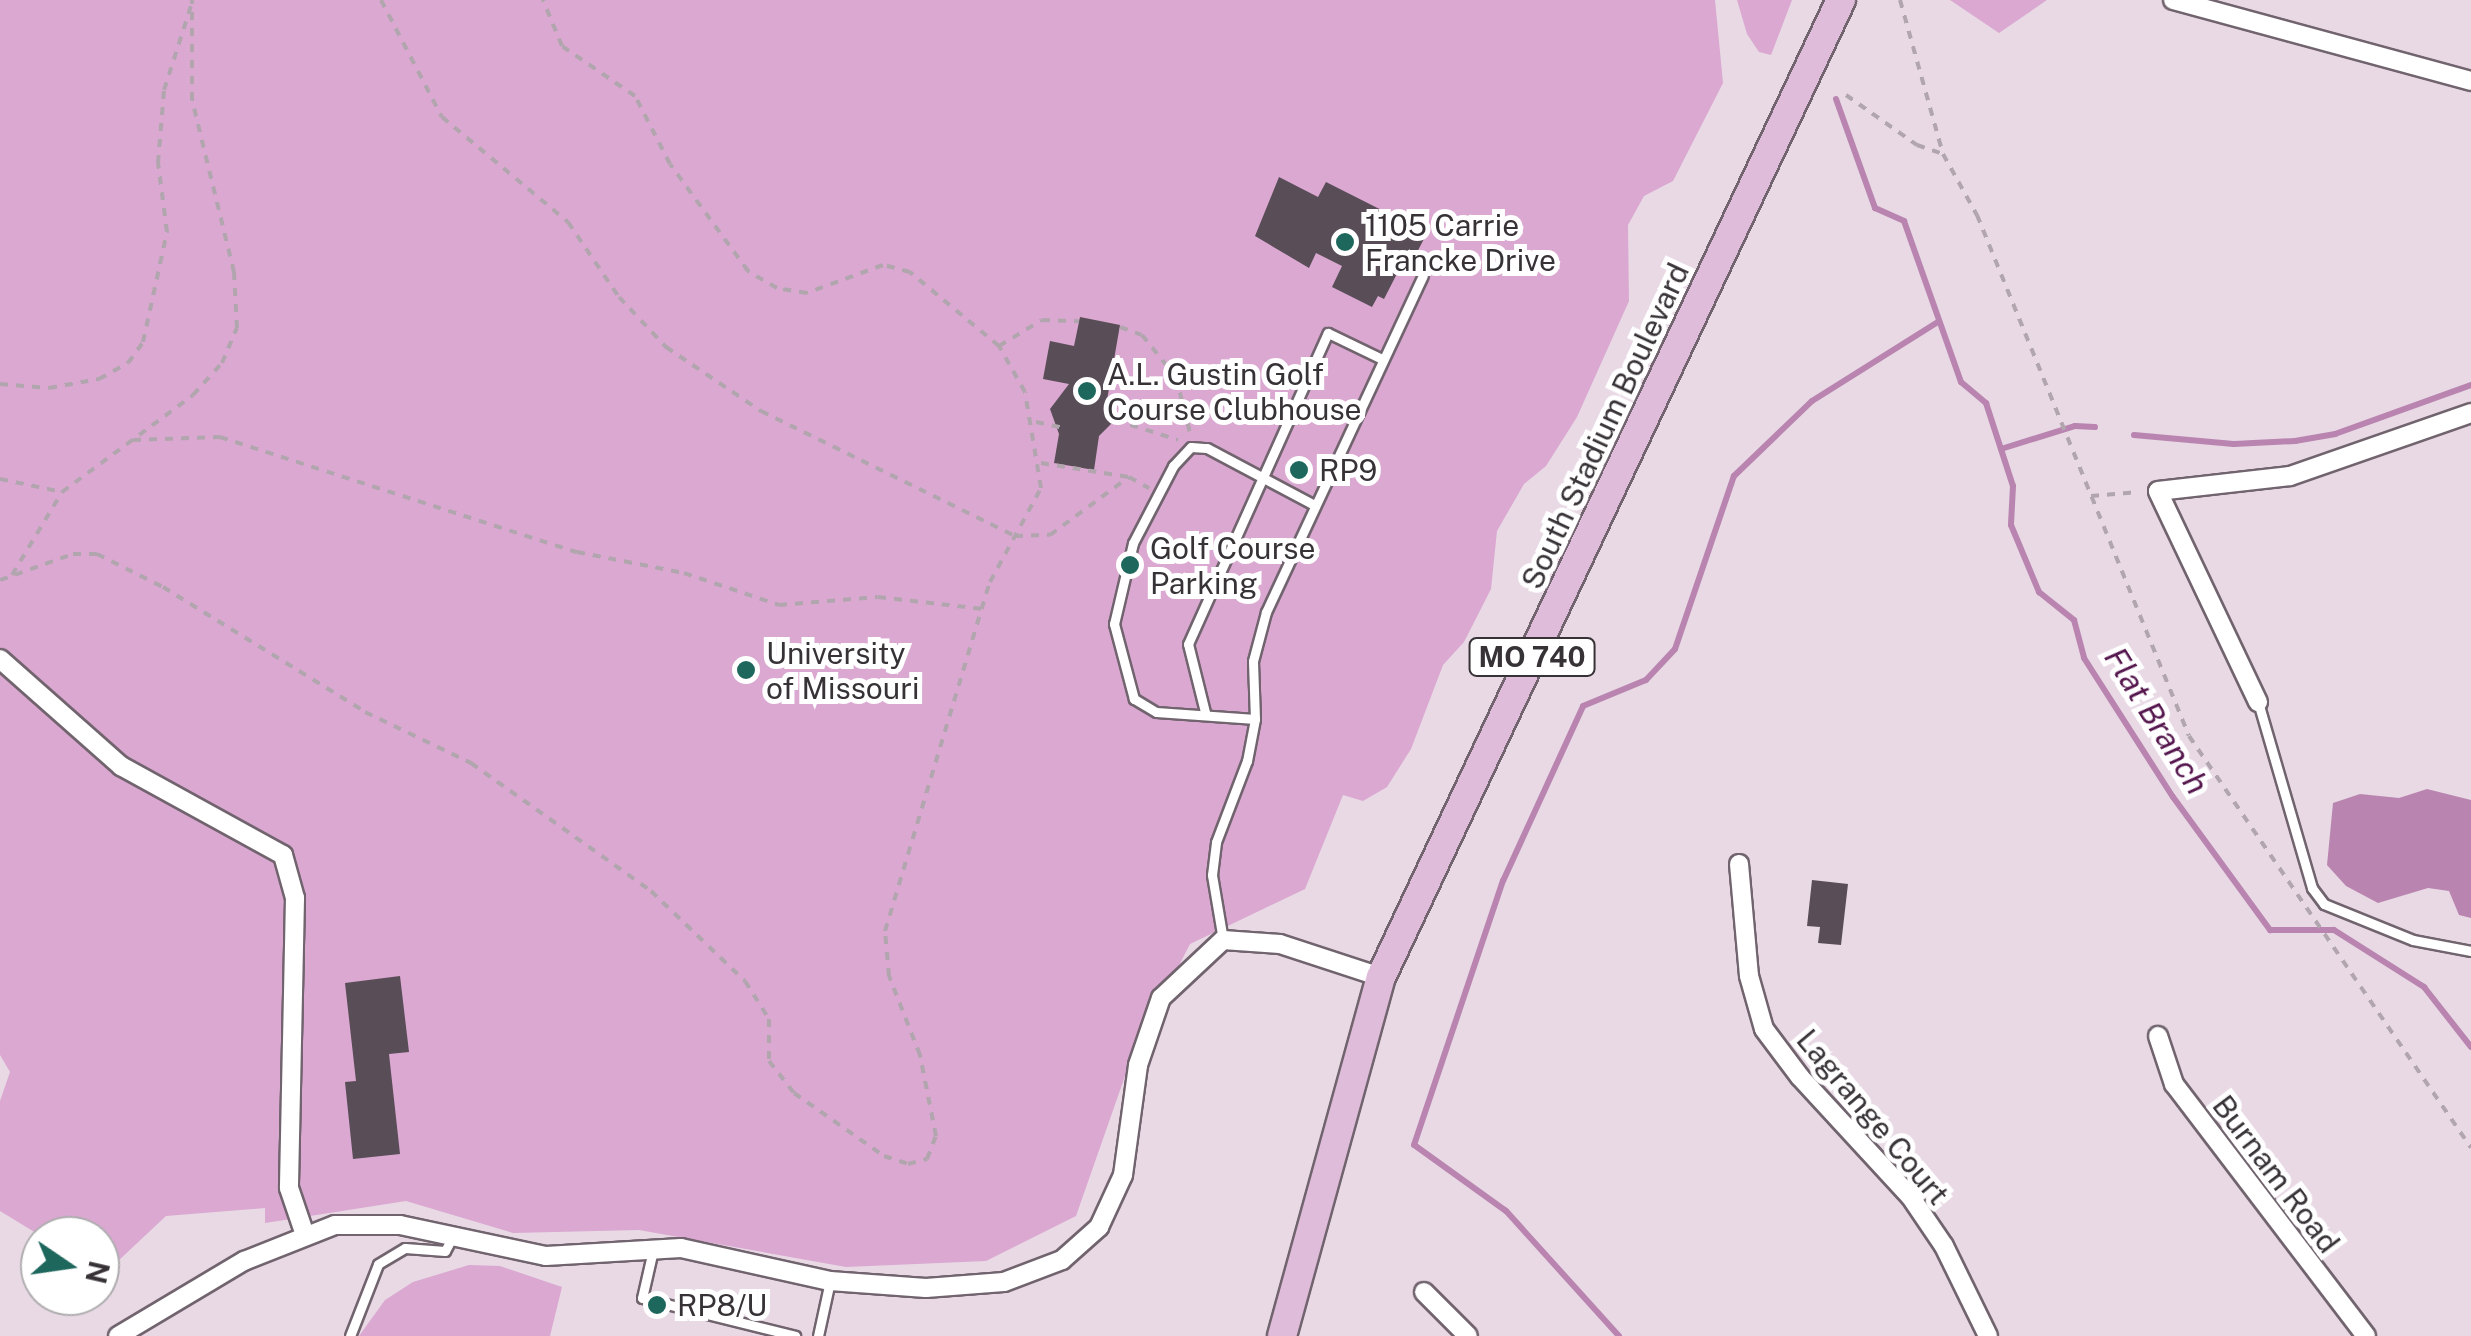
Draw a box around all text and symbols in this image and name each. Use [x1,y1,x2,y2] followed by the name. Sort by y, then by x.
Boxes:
[1365,207,1556,278] place label: 1105 Carrie Francke Drive
[1334,231,1356,253] marker: 1105 Carrie Francke Drive
[1514,257,1696,595] street label: South Stadium Boulevard
[1107,356,1362,426] place label: A.L. Gustin Golf Course Clubhouse
[1076,380,1098,402] marker: A.L. Gustin Golf Course Clubhouse
[1319,452,1377,488] place label: RP9
[1288,459,1310,481] marker: RP9
[1150,530,1315,600] place label: Golf Course Parking
[1119,554,1141,576] marker: Golf Course Parking
[1467,634,1597,680] road number: MO 740
[766,635,920,706] place label: University of Missouri
[2096,641,2216,801] water label: Flat Branch
[735,659,757,681] marker: University of Missouri
[1789,1022,1957,1212] street label: Lagrange Court
[2205,1088,2347,1260] street label: Burnam Road
[20,1216,120,1316] north arrow
[79,1258,116,1287] text: N
[677,1287,767,1323] place label: RP8/U
[646,1294,668,1316] marker: RP8/U

